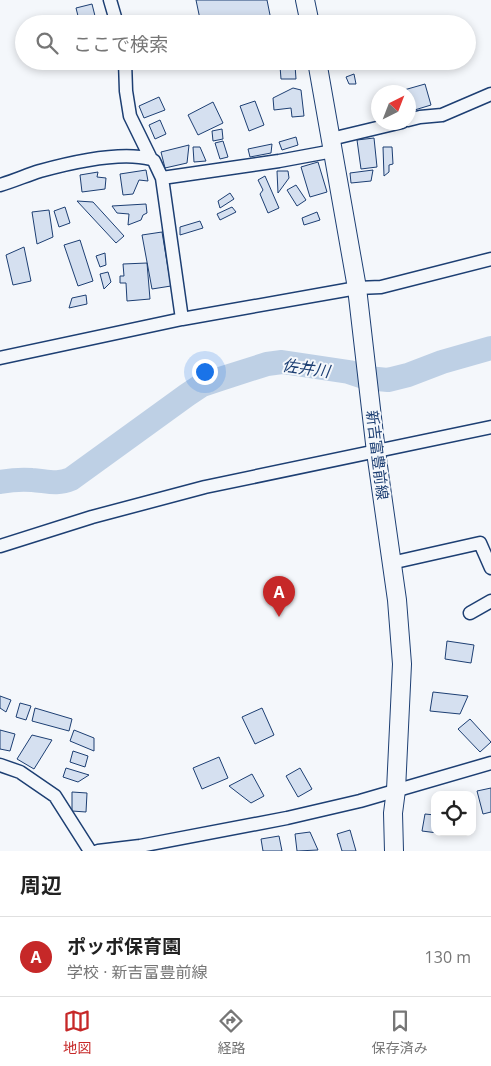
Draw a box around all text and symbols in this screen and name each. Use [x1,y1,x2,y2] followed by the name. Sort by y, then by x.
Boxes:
[15,15,476,70] search box
[33,29,61,57] icon: search
[73,31,168,57] text: ここで検索
[371,85,416,130] north arrow
[281,354,333,383] water label: 佐井川
[192,359,218,385] your location
[363,409,393,501] street label: 新吉富豊前線
[263,576,295,617] pin: A
[431,791,476,836] map controls
[431,791,476,836] button: locate
[20,871,62,899] text: 周辺
[67,933,181,959] text: ポッポ保育園
[30,946,42,968] text: A
[425,946,471,968] text: 130 m
[67,961,208,983] text: 学校 · 新吉富豊前線
[63,1007,91,1057] tab: 地図
[217,1007,245,1057] tab: 経路
[372,1007,428,1057] tab: 保存済み

